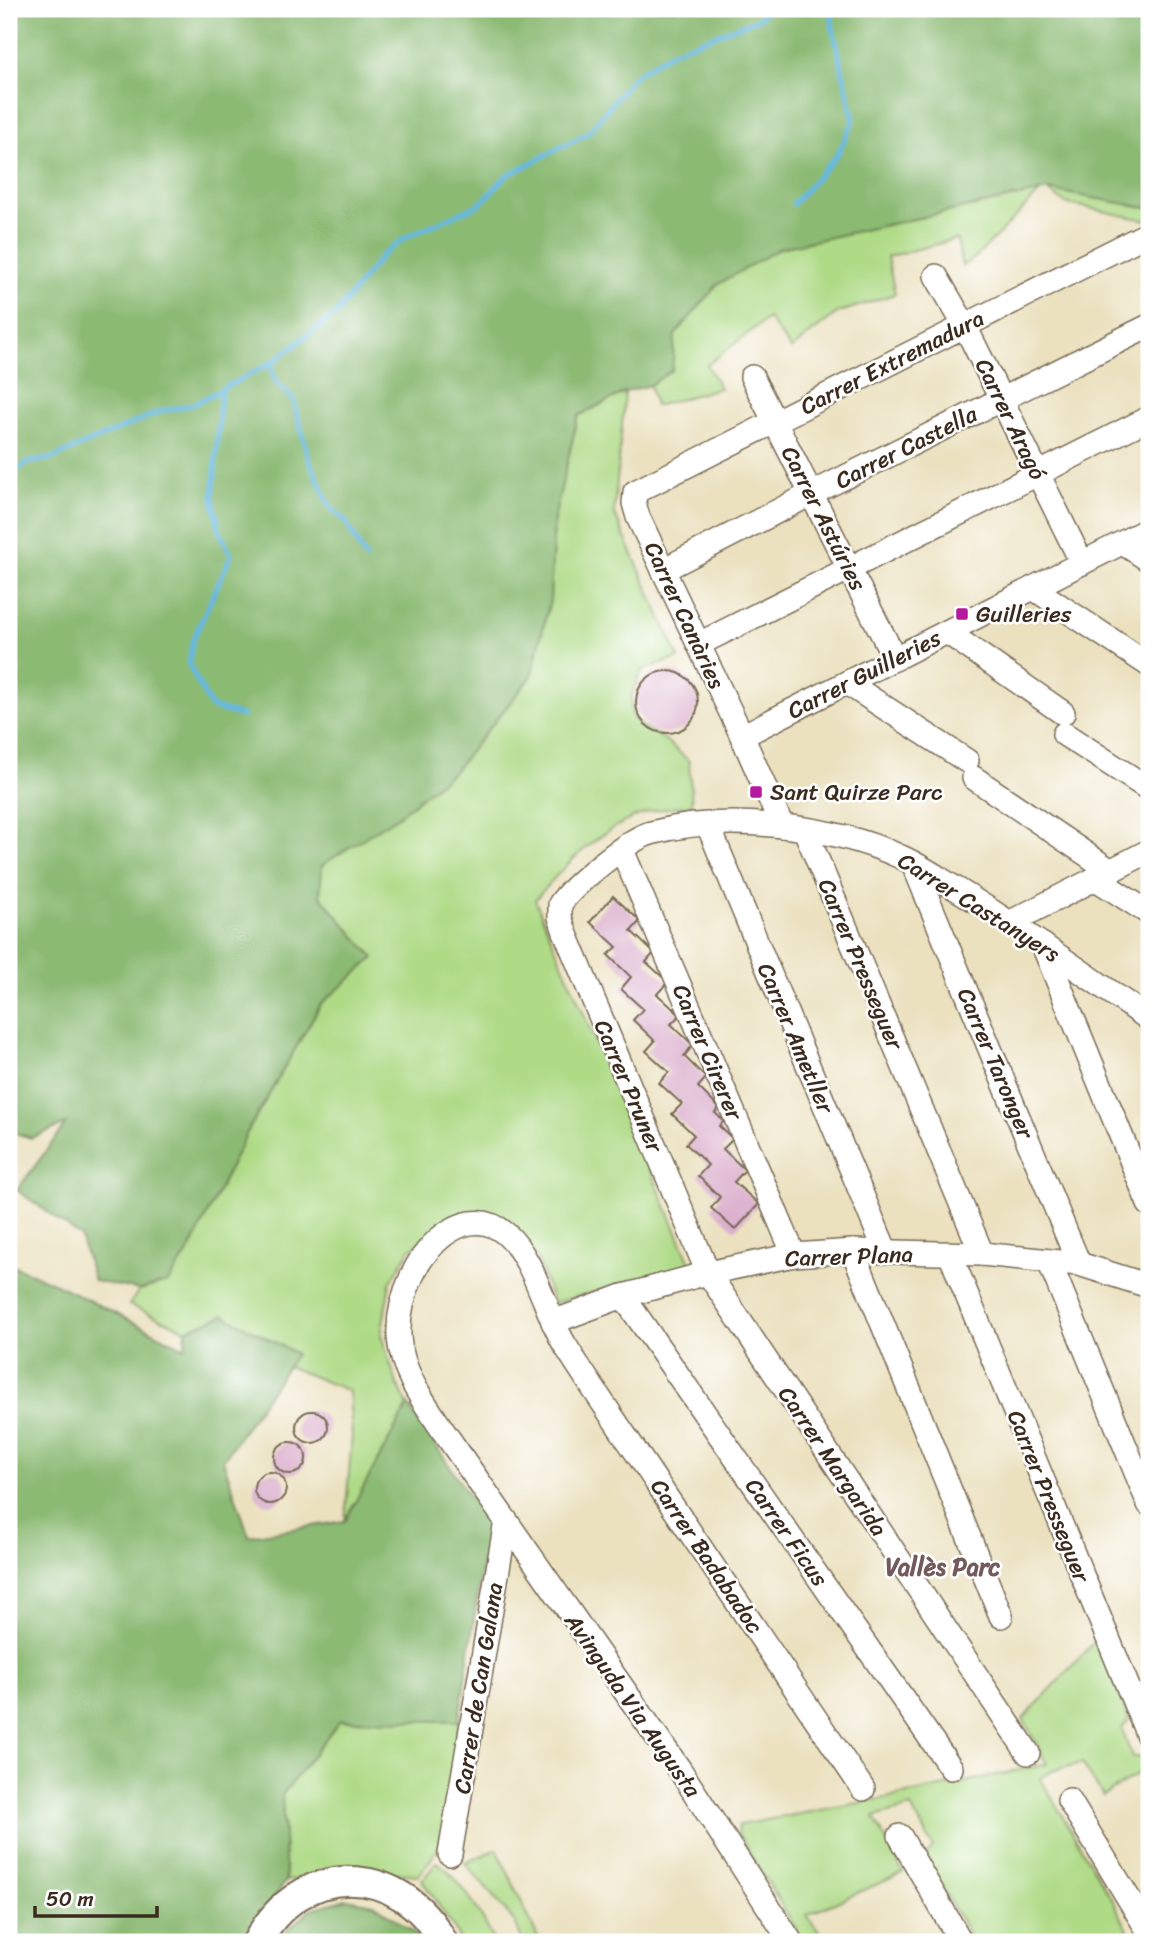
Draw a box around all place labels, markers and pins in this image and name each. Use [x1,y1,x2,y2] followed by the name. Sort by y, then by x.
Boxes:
[976,594,1072,635] place label: Guilleries
[954,606,970,622] marker: Guilleries
[770,772,943,813] place label: Sant Quirze Parc
[748,784,764,800] marker: Sant Quirze Parc

